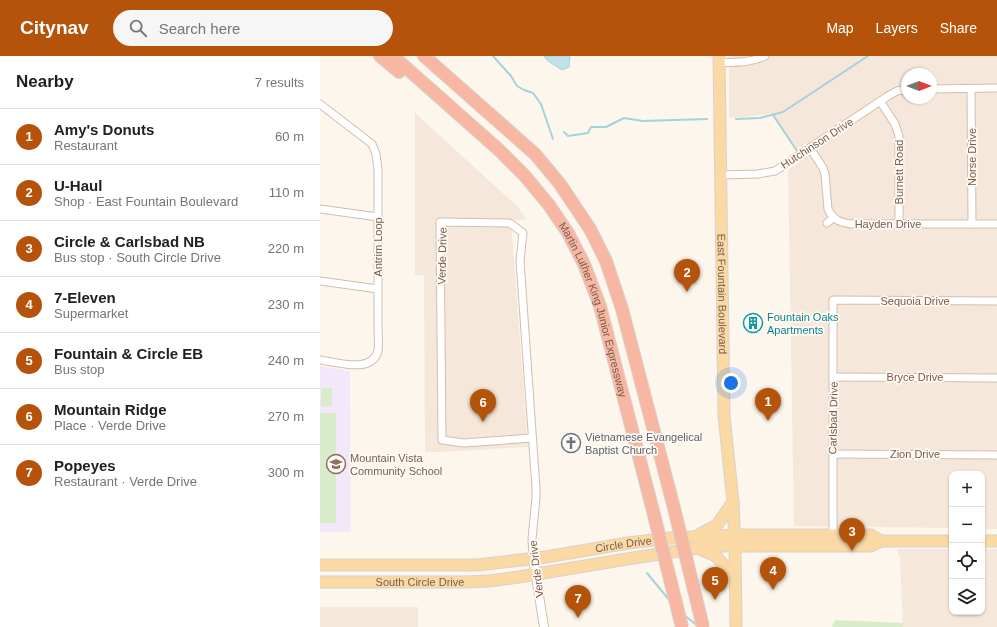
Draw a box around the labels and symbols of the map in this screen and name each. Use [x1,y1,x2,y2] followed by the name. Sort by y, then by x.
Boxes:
[901,68,937,104] north arrow
[779,115,855,171] street label: Hutchinson Drive
[966,128,978,186] street label: Norse Drive
[893,140,905,204] street label: Burnett Road
[372,217,384,277] street label: Antrim Loop
[855,218,921,230] street label: Hayden Drive
[556,220,629,399] street label: Martin Luther King Junior Expressway
[435,227,449,285] street label: Verde Drive
[715,234,729,354] street label: East Fountain Boulevard
[674,259,700,292] pin: 2
[880,295,950,307] street label: Sequoia Drive
[767,311,839,336] place label: Fountain Oaks Apartments
[742,312,764,334] building icon: Fountain Oaks Apartments
[887,371,943,383] street label: Bryce Drive
[721,373,741,393] your location
[826,382,840,454] street label: Carlsbad Drive
[755,388,781,421] pin: 1
[470,389,496,422] pin: 6
[585,431,702,456] place label: Vietnamese Evangelical Baptist Church
[560,432,582,454] church icon: Vietnamese Evangelical Baptist Church
[890,448,940,460] street label: Zion Drive
[350,452,442,477] place label: Mountain Vista Community School
[325,453,347,475] school or university icon: Mountain Vista Community School
[839,518,865,551] pin: 3
[594,534,652,554] street label: Circle Drive
[527,540,545,598] street label: Verde Drive
[760,557,786,590] pin: 4
[702,567,728,600] pin: 5
[376,576,464,588] street label: South Circle Drive
[565,585,591,618] pin: 7

